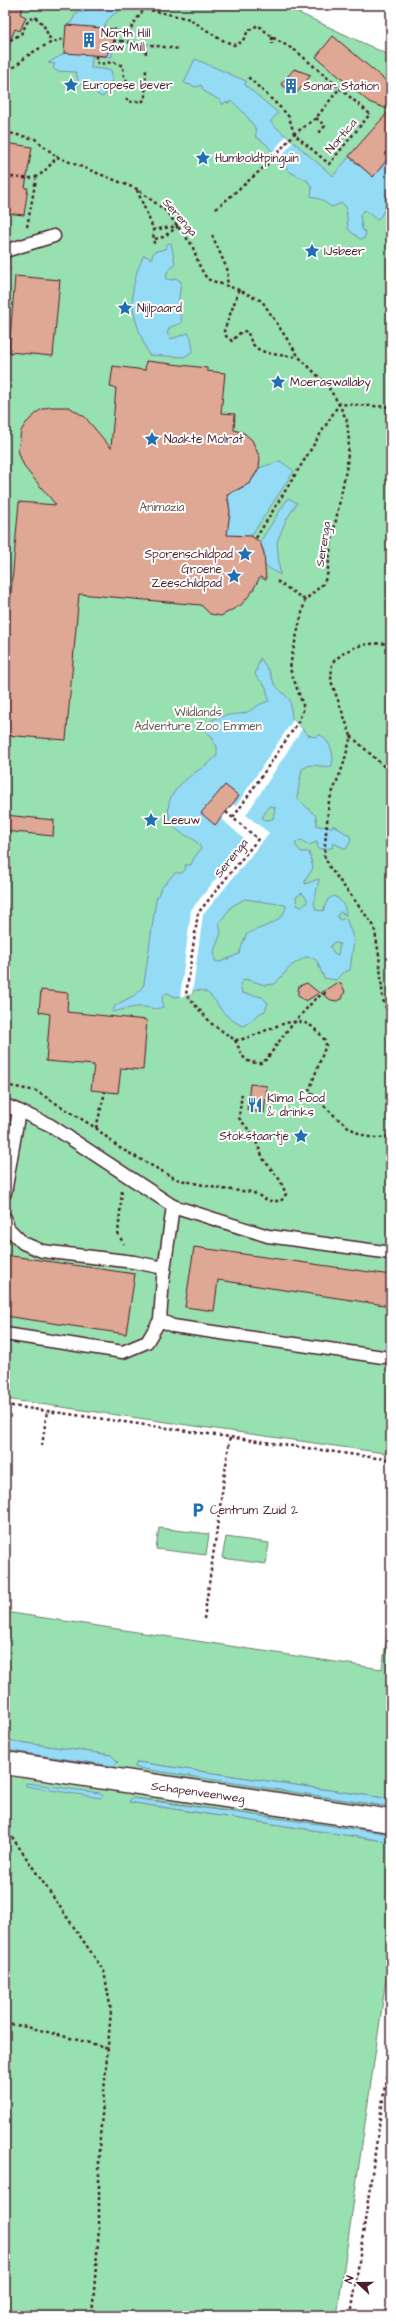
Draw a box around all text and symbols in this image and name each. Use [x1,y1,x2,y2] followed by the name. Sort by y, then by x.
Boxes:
[101,25,150,56] place label: North Hill Saw Mill
[80,31,98,49] building icon: North Hill Saw Mill
[62,76,80,94] place icon: Europese bever
[83,77,173,94] place label: Europese bever
[282,77,300,95] building icon: Sonar Station
[303,78,379,95] place label: Sonar Station
[322,115,361,158] street label: Nortica
[194,149,212,167] place icon: Humboldtpinguïn
[215,150,299,168] place label: Humboldtpinguïn
[157,195,201,241] street label: Serenga
[303,242,321,260] place icon: IJsbeer
[324,243,365,260] place label: IJsbeer
[116,299,134,317] place icon: Nijlpaard
[137,300,182,317] place label: Nijlpaard
[269,373,287,391] place icon: Moeraswallaby
[290,374,371,392] place label: Moeraswallaby
[143,430,161,448] place icon: Naakte Molrat
[164,431,244,448] place label: Naakte Molrat
[140,499,184,516] park label: Animazia
[312,520,336,568] street label: Serenga
[236,545,254,563] place icon: Sporenschildpad
[144,546,233,563] place label: Sporenschildpad
[151,561,223,592] place label: Groene Zeeschildpad
[225,567,243,585] place icon: Groene Zeeschildpad
[134,704,262,735] park label: Wildlands Adventure Zoo Emmen
[142,811,160,829] place icon: Leeuw
[163,812,200,829] place label: Leeuw
[210,835,253,882] street label: Serenga
[267,1090,325,1121] place label: Klima food & drinks
[246,1096,264,1114] restaurant icon: Klima food & drinks
[292,1127,310,1145] place icon: Stokstaartje
[219,1128,290,1145] place label: Stokstaartje
[189,1501,207,1519] parking icon: Centrum Zuid 2
[210,1502,298,1519] place label: Centrum Zuid 2
[150,1778,246,1808] street label: Schapenveenweg
[338,2263,378,2303] north arrow
[341,2274,357,2286] text: N

